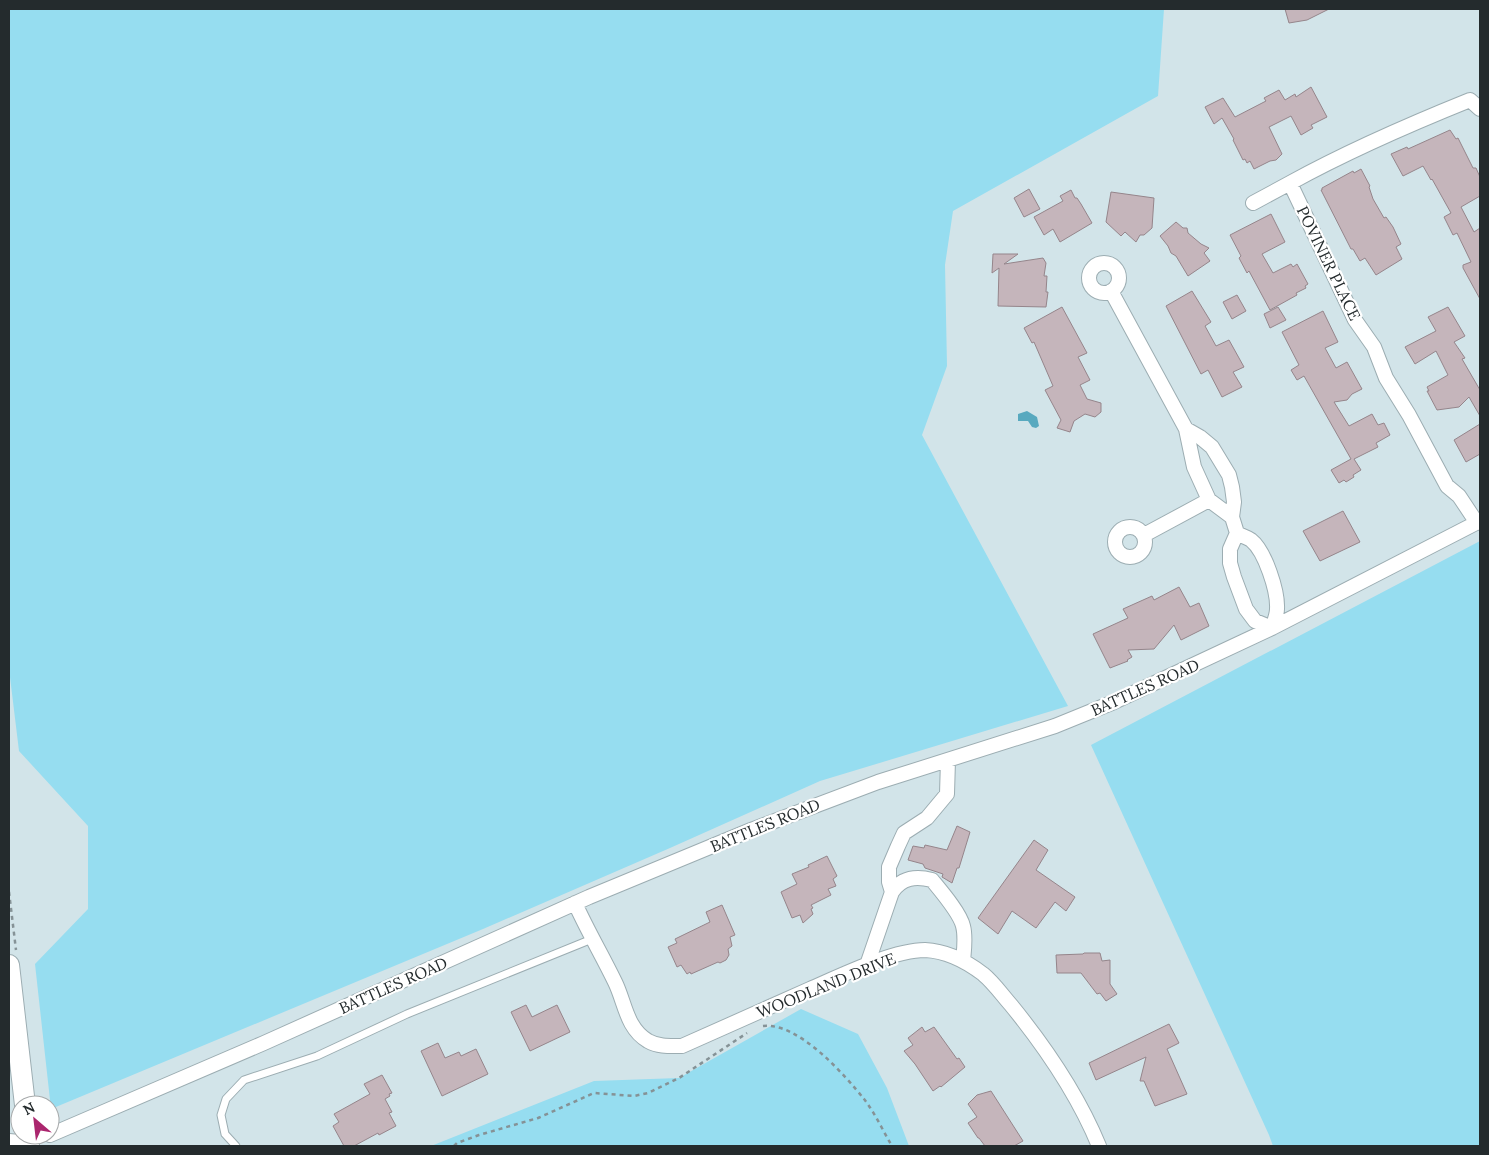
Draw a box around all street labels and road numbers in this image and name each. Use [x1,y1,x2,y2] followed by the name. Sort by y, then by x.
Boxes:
[1293,203,1365,323] street label: POVINER PLACE
[1088,654,1202,720] street label: BATTLES ROAD
[707,794,823,856] street label: BATTLES ROAD
[754,948,898,1022] street label: WOODLAND DRIVE
[336,952,450,1018] street label: BATTLES ROAD

